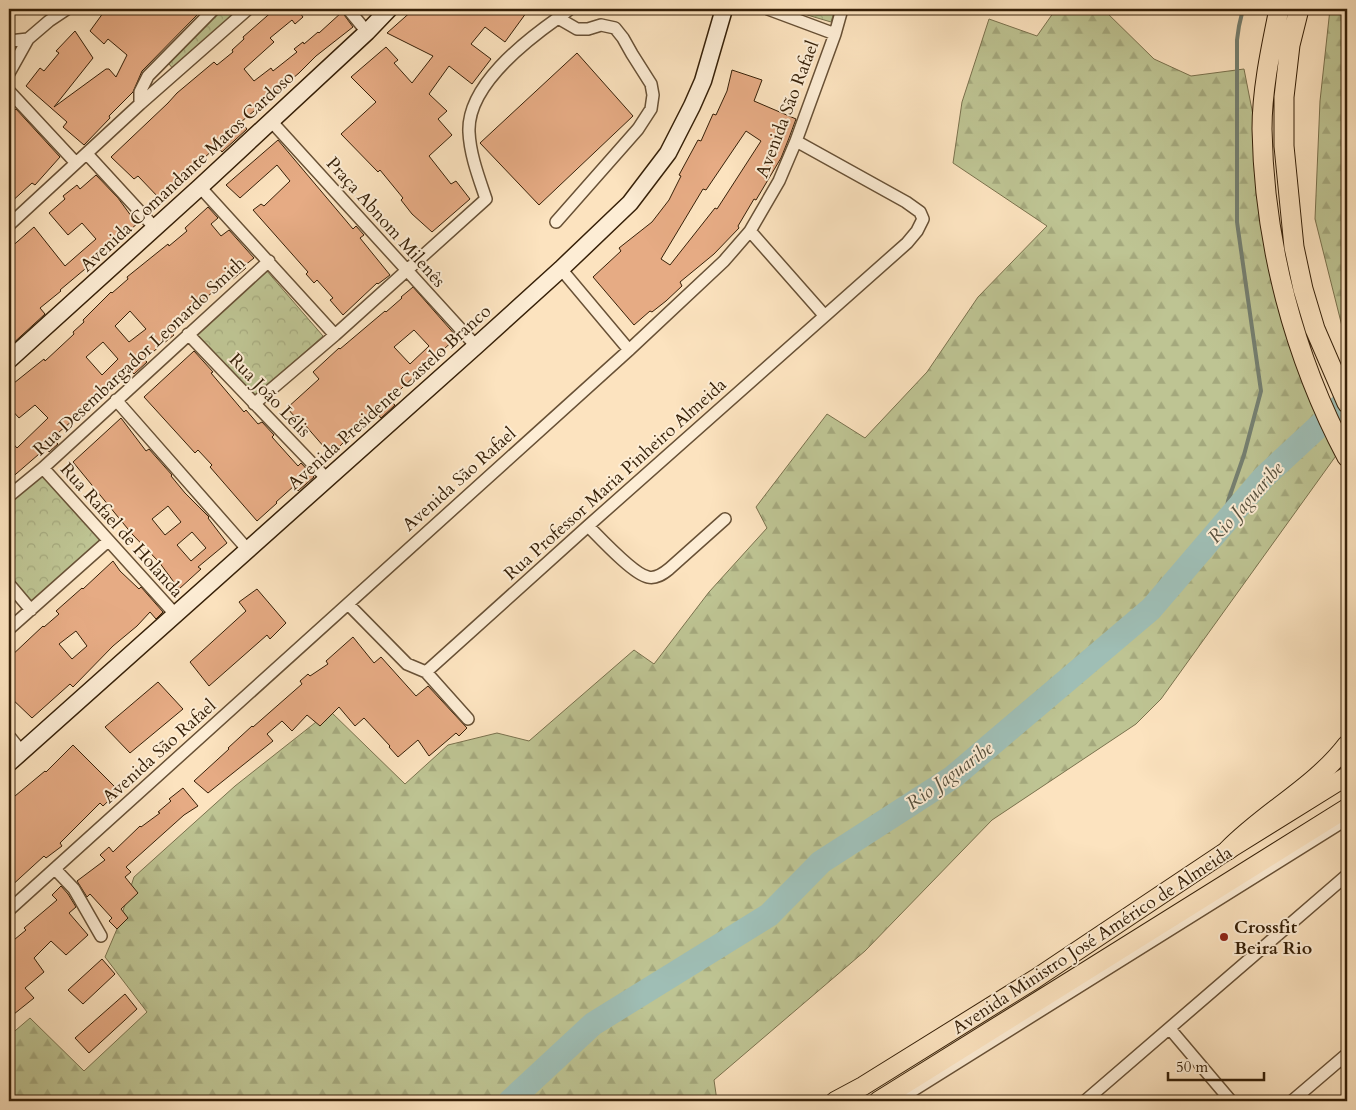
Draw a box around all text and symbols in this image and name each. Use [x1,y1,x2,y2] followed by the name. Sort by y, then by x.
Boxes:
[750,37,825,181] street label: Avenida São Rafael
[75,65,300,278] street label: Avenida Comandante Matos Cardoso
[320,152,451,293] street label: Praça Abnom Milenês
[28,251,251,462] street label: Rua Desembargador Leonardo Smith
[282,299,497,496] street label: Avenida Presidente Castelo Branco
[223,348,316,443] street label: Rua João Lélis
[499,373,732,586] street label: Rua Professor Maria Pinheiro Almeida
[397,421,522,537] street label: Avenida São Rafael
[1202,456,1290,549] water label: Rio Jaguaribe
[54,458,189,603] street label: Rua Rafael de Holanda
[97,693,222,809] street label: Avenida São Rafael
[901,735,999,816] water label: Rio Jaguaribe
[948,840,1237,1040] street label: Avenida Ministro José Américo de Almeida
[1234,915,1312,961] place label: Crossfit Beira Rio
[1218,931,1230,943] marker: Crossfit Beira Rio
[1168,1050,1265,1082] scale bar
[1176,1057,1208,1077] text: 50 m

